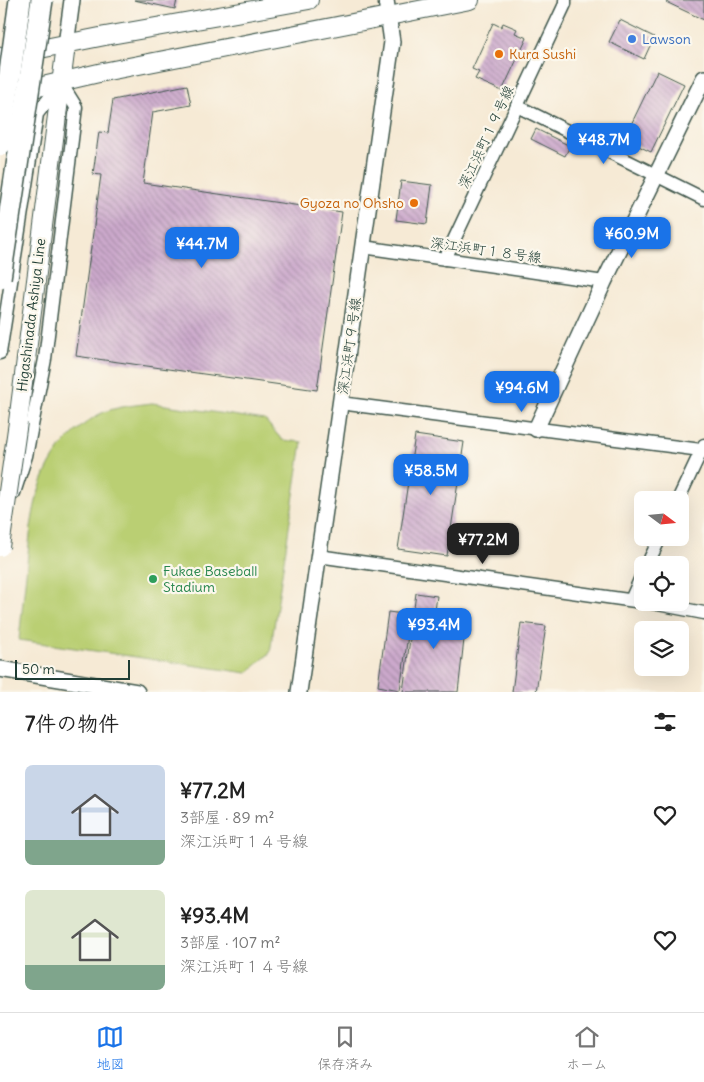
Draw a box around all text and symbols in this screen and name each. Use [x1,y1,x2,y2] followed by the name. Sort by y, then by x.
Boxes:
[642,30,691,48] place label: Lawson
[626,33,638,45] marker: Lawson
[509,45,576,63] place label: Kura Sushi
[493,48,505,60] marker: Kura Sushi
[454,82,518,192] street label: 深江浜町１９号線
[563,122,645,165] pin: ¥48.7M
[578,129,630,149] text: ¥48.7M
[300,194,404,212] place label: Gyoza no Ohsho
[408,197,420,209] marker: Gyoza no Ohsho
[591,216,673,259] pin: ¥60.9M
[605,223,659,243] text: ¥60.9M
[161,226,243,269] pin: ¥44.7M
[176,233,228,253] text: ¥44.7M
[429,233,543,267] street label: 深江浜町１８号線
[13,237,49,393] street label: Higashinada Ashiya Line
[333,296,365,396] street label: 深江浜町９号線
[481,370,563,413] pin: ¥94.6M
[495,377,549,397] text: ¥94.6M
[390,454,472,496] pin: ¥58.5M
[404,460,458,480] text: ¥58.5M
[634,491,689,546] north arrow
[634,491,689,676] map controls
[442,522,524,565] pin: ¥77.2M
[458,529,508,549] text: ¥77.2M
[634,556,689,611] button: locate
[163,562,258,596] place label: Fukae Baseball Stadium
[147,573,159,585] marker: Fukae Baseball Stadium
[393,608,475,650] pin: ¥93.4M
[408,614,460,634] text: ¥93.4M
[634,621,689,676] button: layers
[15,657,130,680] scale bar
[22,660,55,678] text: 50 m
[651,708,679,736] icon: filters
[25,710,119,737] text: 7件の物件
[180,777,246,804] text: ¥77.2M
[65,785,125,845] icon: home
[651,801,679,829] icon: heart
[180,807,275,827] text: 3部屋 · 89 m²
[180,831,308,851] text: 深江浜町１４号線
[180,902,249,929] text: ¥93.4M
[65,910,125,970] icon: home
[651,926,679,954] icon: heart
[180,932,281,952] text: 3部屋 · 107 m²
[180,956,308,976] text: 深江浜町１４号線
[96,1023,124,1073] tab: 地図
[317,1023,373,1073] tab: 保存済み
[566,1023,608,1073] tab: ホーム

